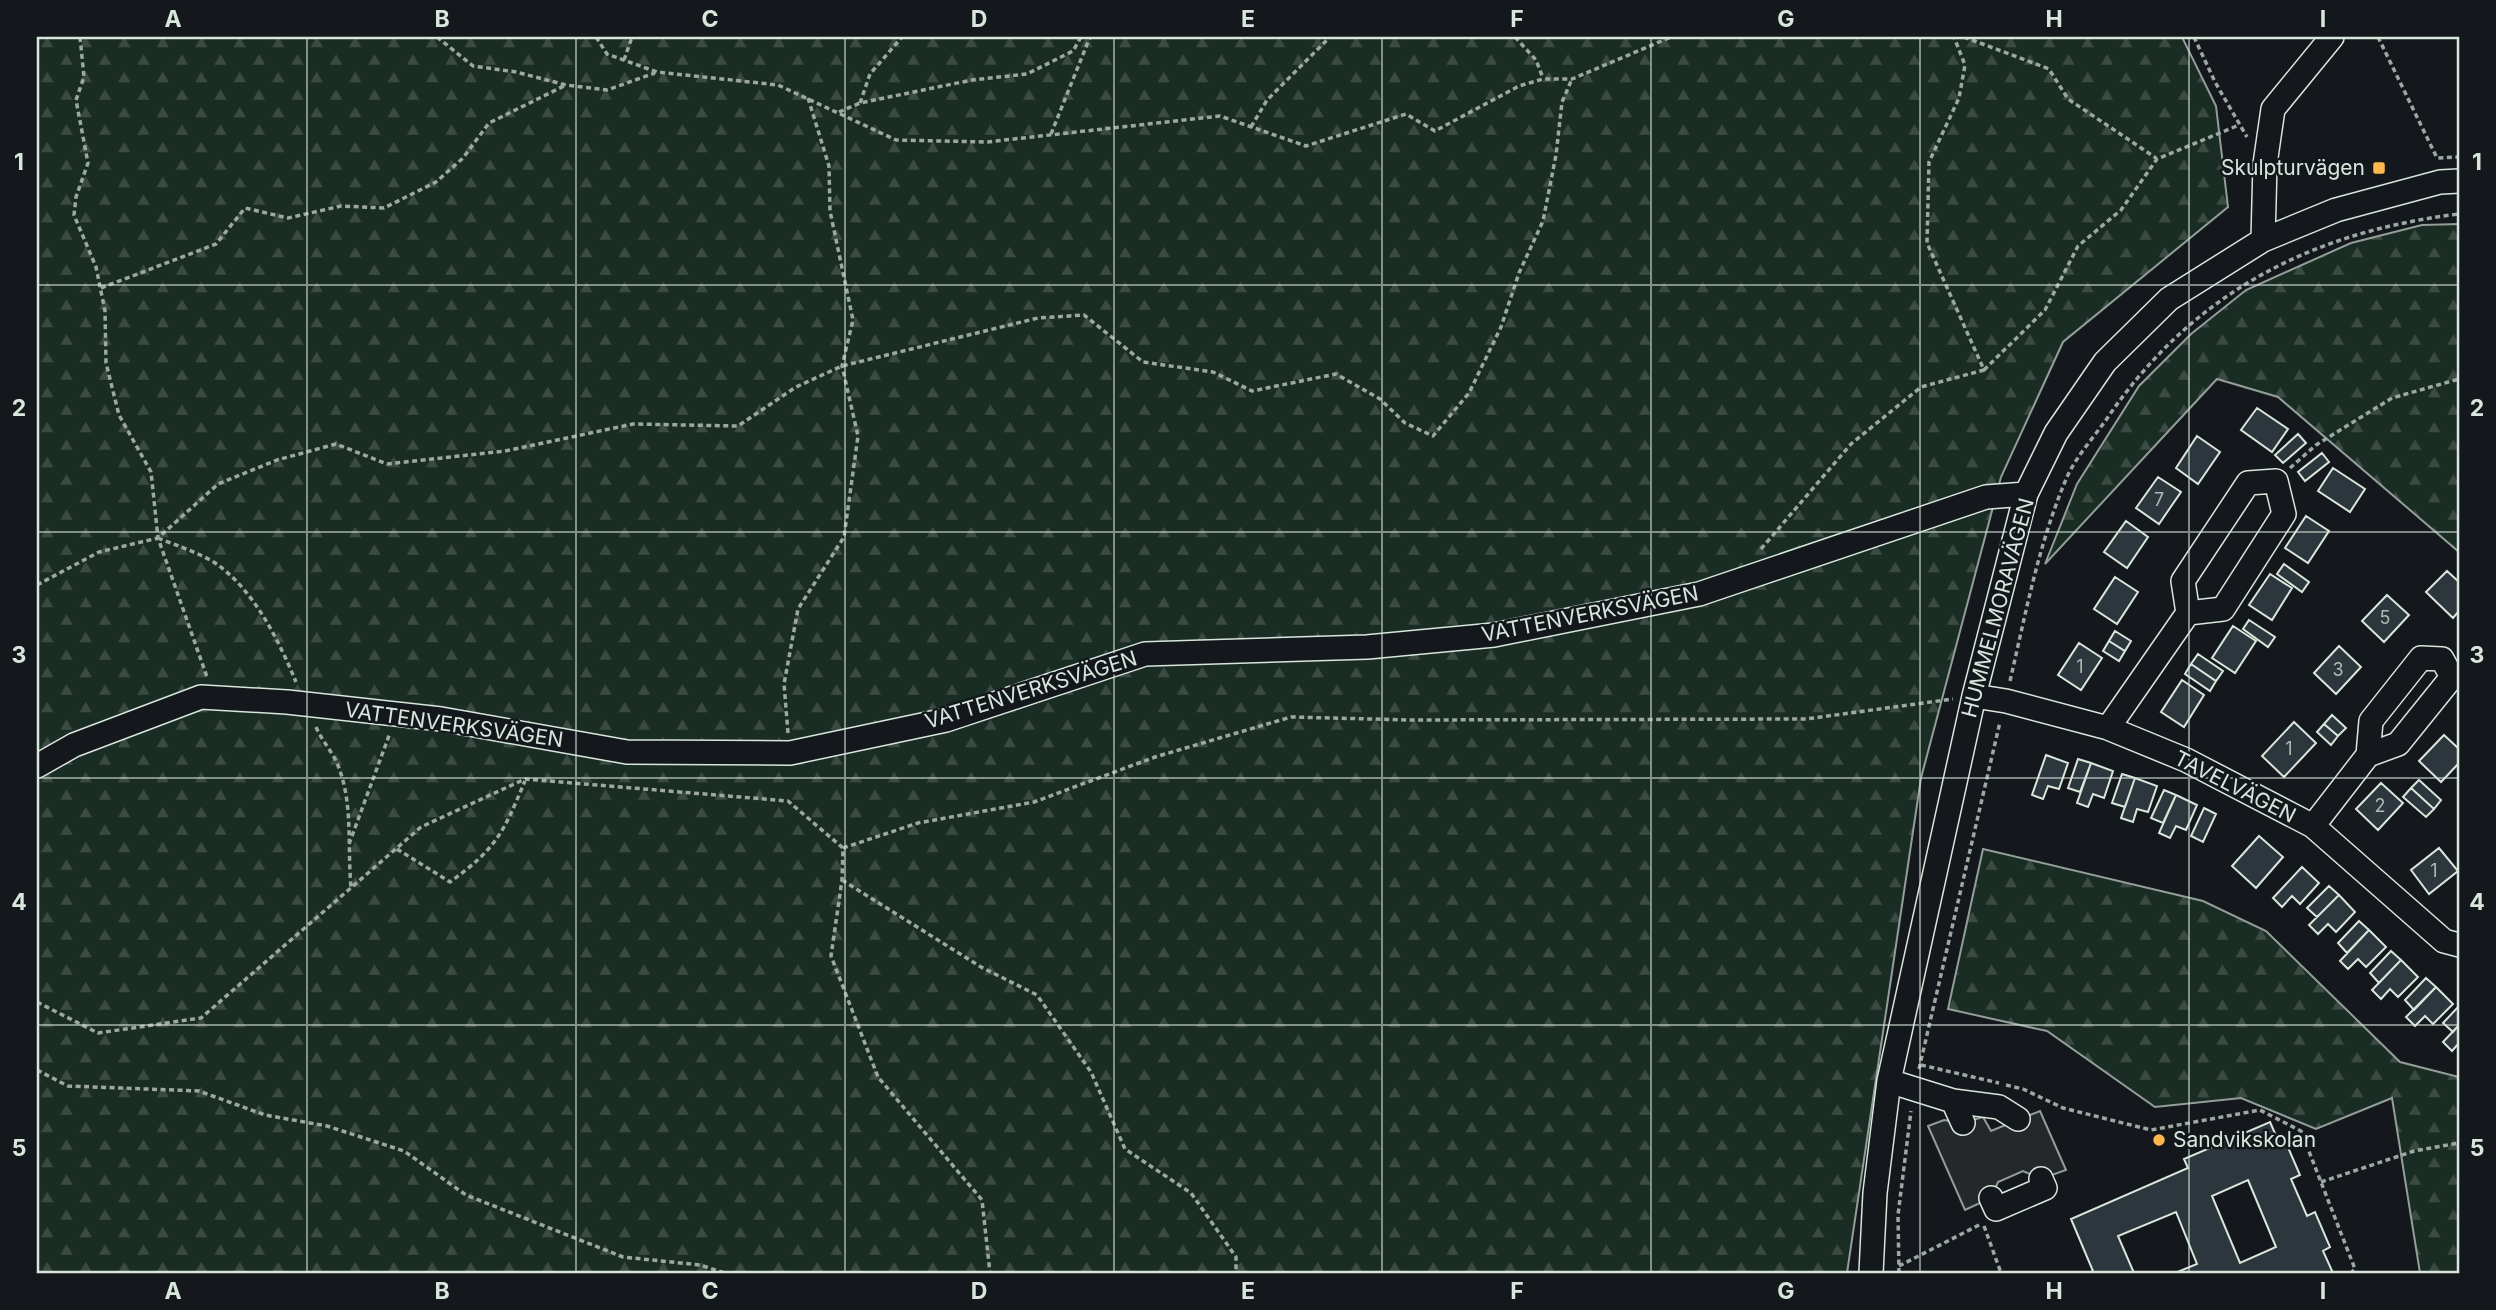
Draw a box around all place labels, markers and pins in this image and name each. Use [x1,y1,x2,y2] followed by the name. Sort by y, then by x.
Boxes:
[2221,155,2365,180] place label: Skulpturvägen
[2371,160,2387,176] marker: Skulpturvägen
[2173,1127,2316,1152] place label: Sandvikskolan
[2151,1132,2167,1148] marker: Sandvikskolan

